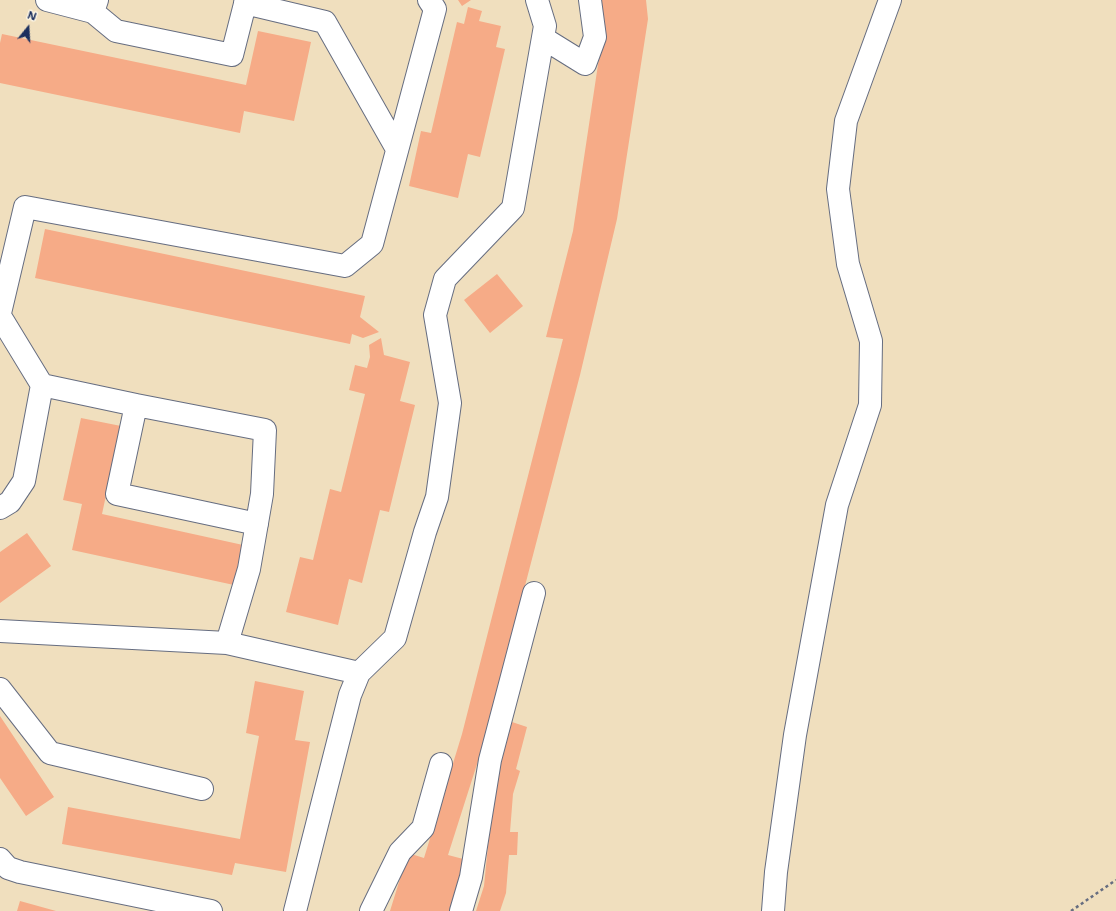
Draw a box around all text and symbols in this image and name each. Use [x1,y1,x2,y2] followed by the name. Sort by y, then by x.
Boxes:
[8,8,48,48] north arrow
[25,8,38,25] text: N

